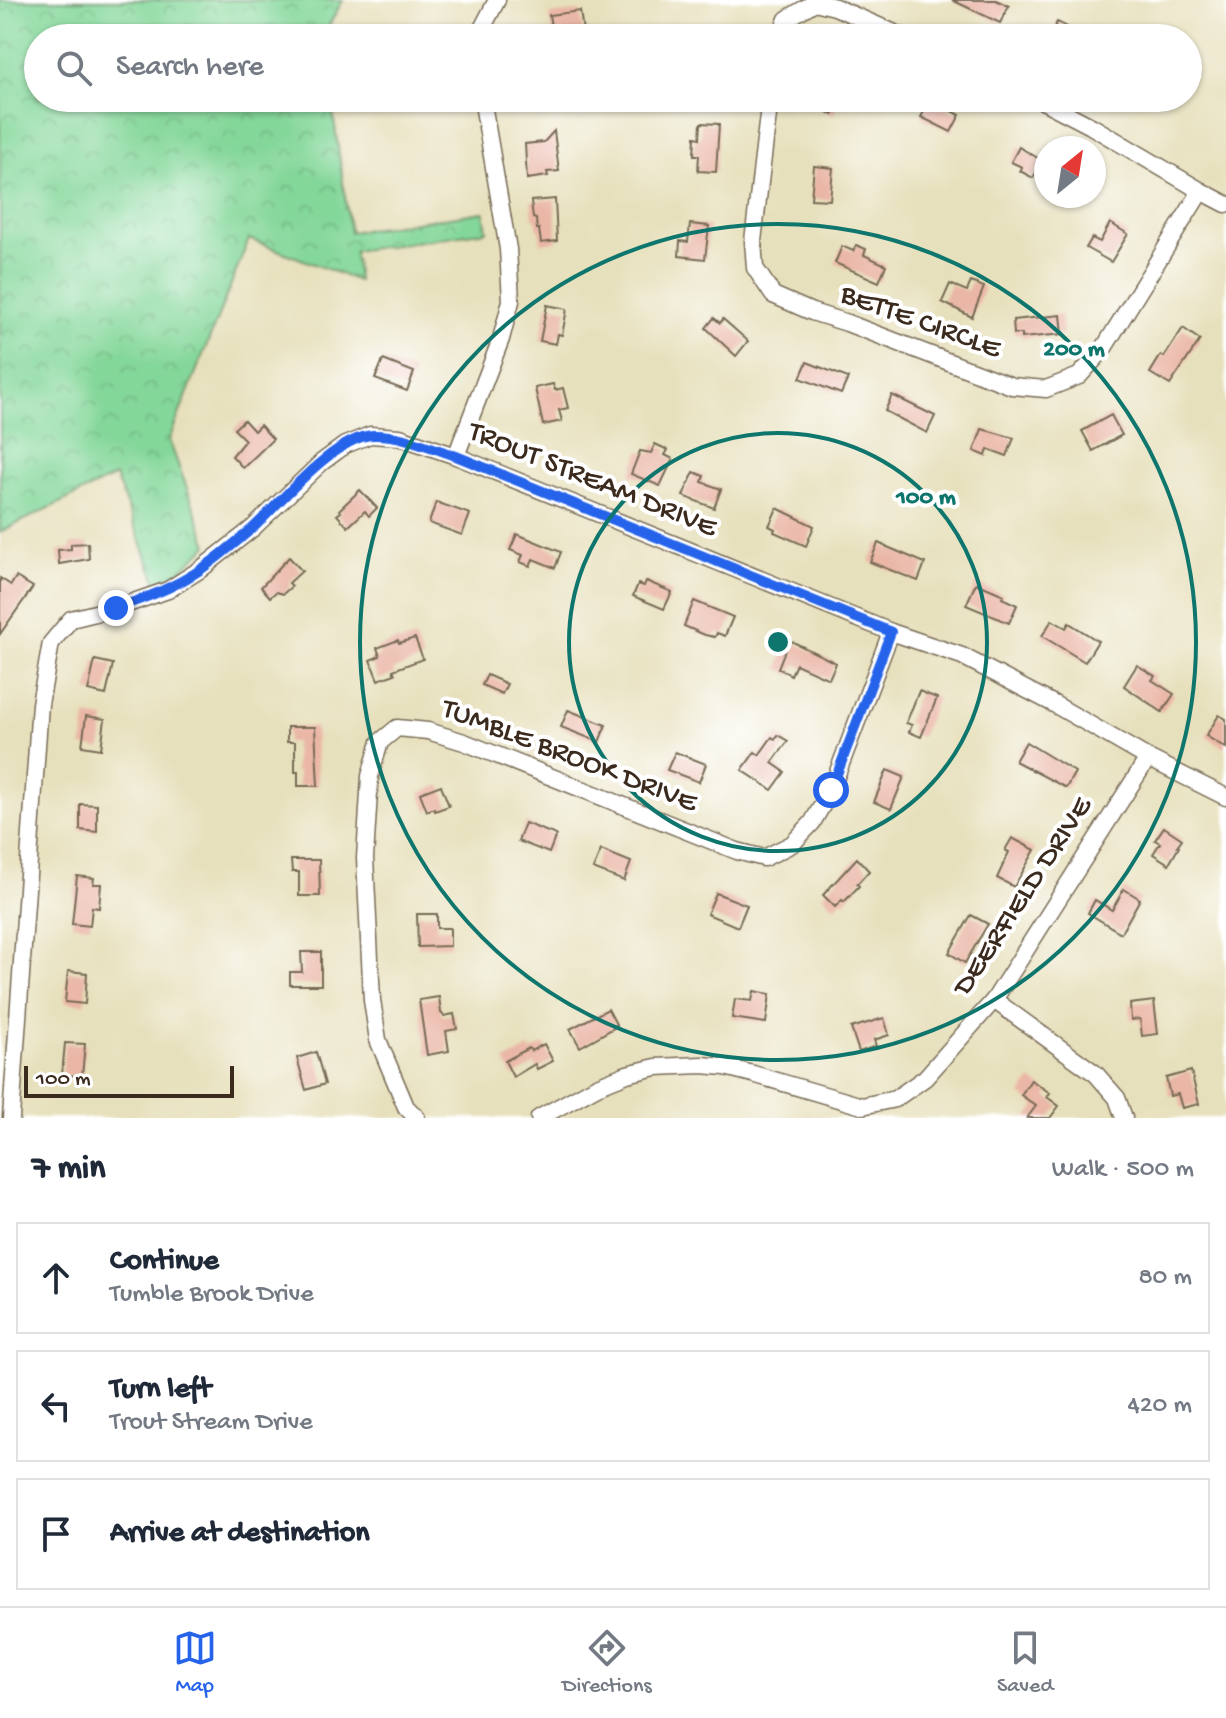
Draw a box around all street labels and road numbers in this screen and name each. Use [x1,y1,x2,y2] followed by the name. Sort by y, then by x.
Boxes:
[834,277,1006,369] street label: BETTE CIRCLE
[461,414,722,547] street label: TROUT STREAM DRIVE
[435,691,703,822] street label: TUMBLE BROOK DRIVE
[946,790,1102,1004] street label: DEERFIELD DRIVE

